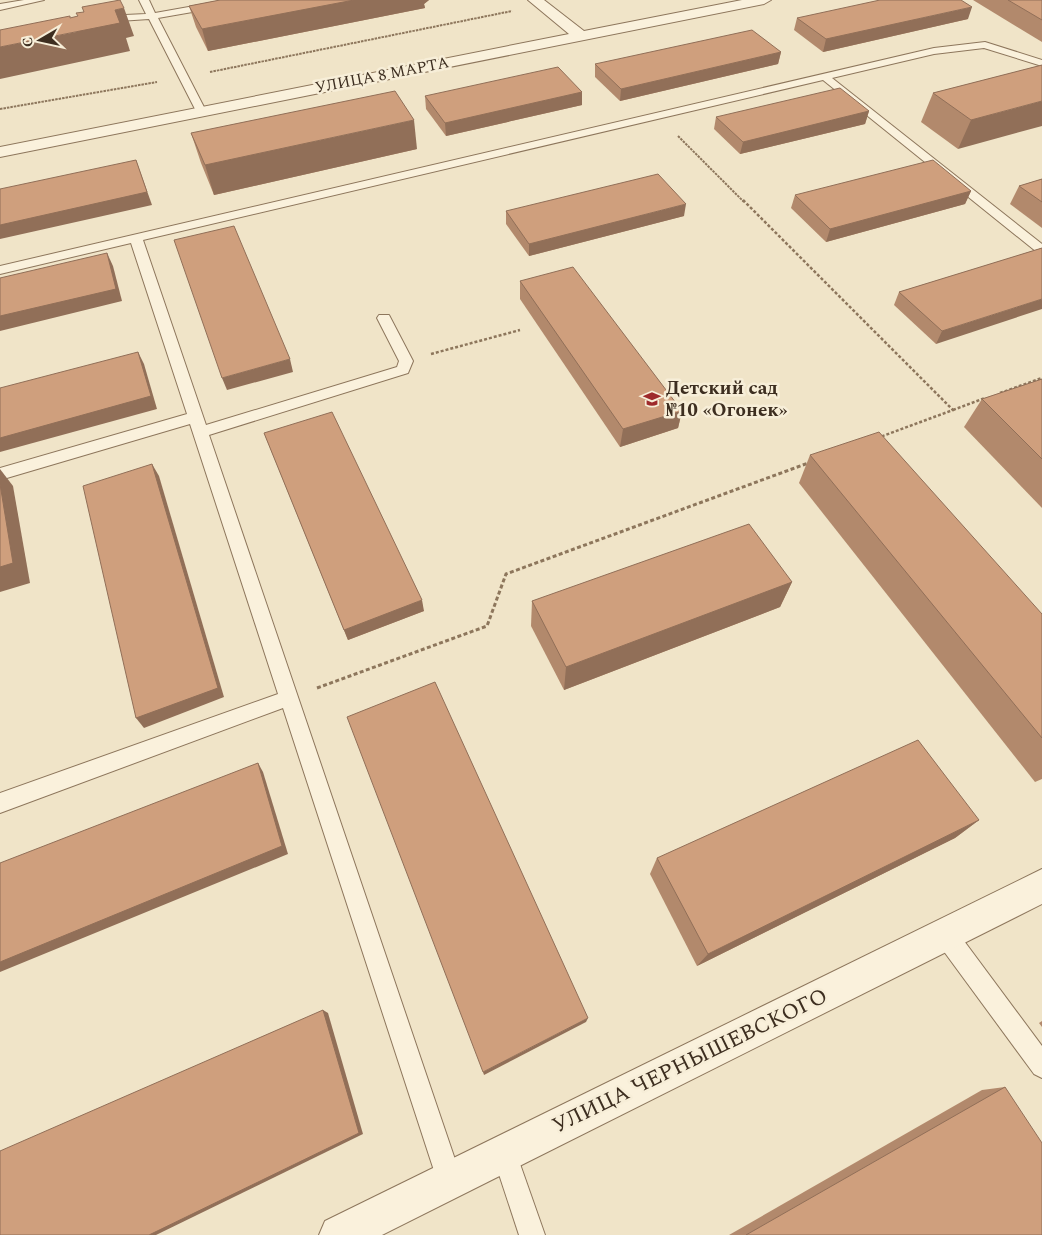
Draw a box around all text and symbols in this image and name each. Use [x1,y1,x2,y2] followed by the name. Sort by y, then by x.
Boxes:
[15,15,65,65] north arrow
[17,35,39,49] text: С
[313,50,451,100] street label: УЛИЦА 8 МАРТА
[666,374,788,425] place label: Детский сад №10 «Огонек»
[642,389,662,409] school or university icon: Детский сад №10 «Огонек»
[547,980,833,1142] street label: УЛИЦА ЧЕРНЫШЕВСКОГО

